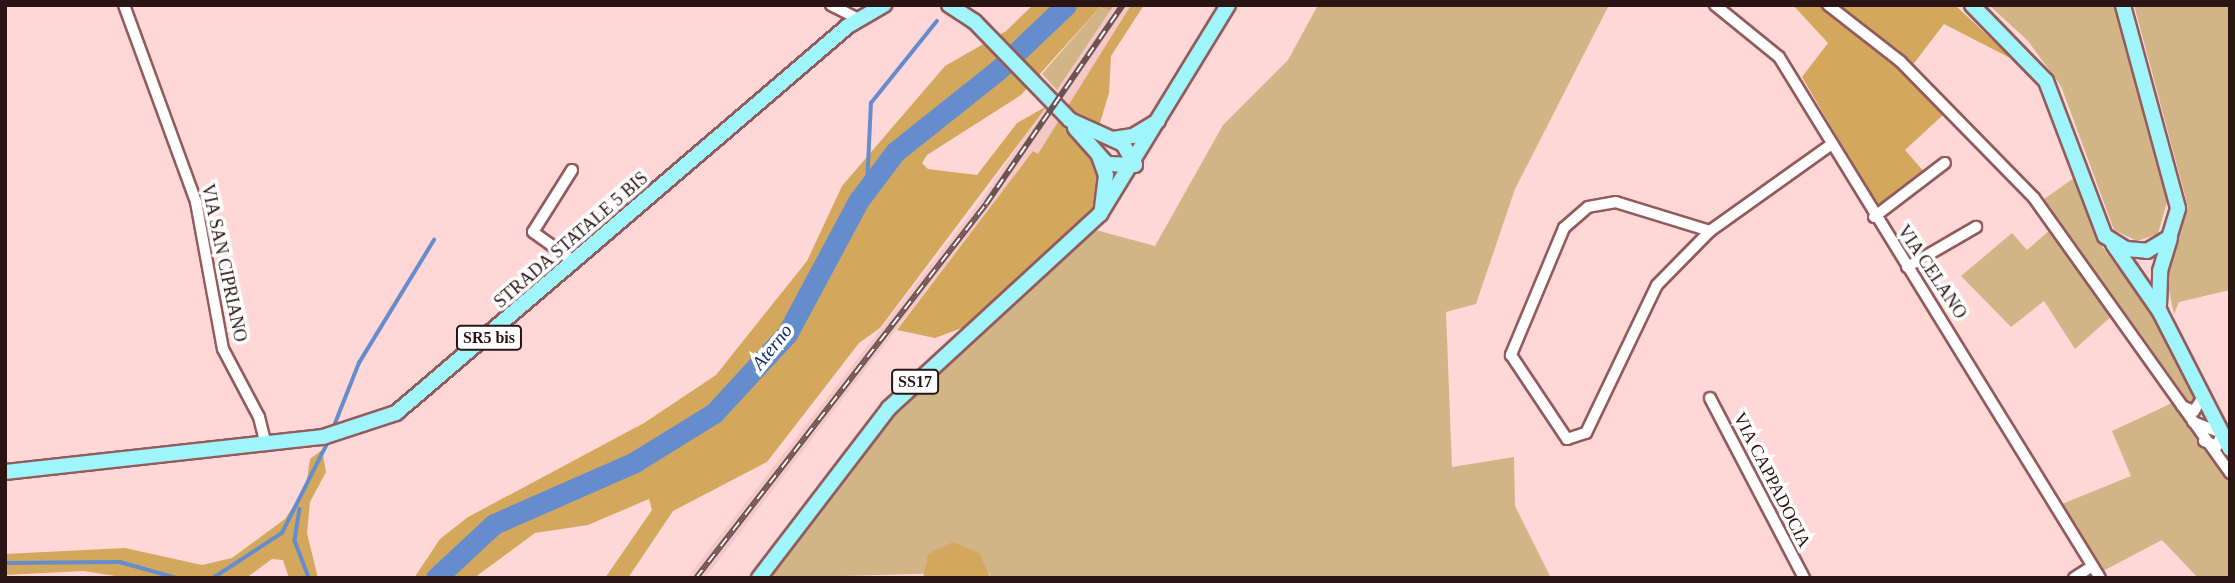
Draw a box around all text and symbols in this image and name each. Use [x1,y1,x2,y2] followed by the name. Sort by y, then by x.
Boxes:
[489,167,653,313] street label: STRADA STATALE 5 BIS
[197,182,251,344] street label: VIA SAN CIPRIANO
[1892,221,1972,323] street label: VIA CELANO
[747,320,797,374] water label: Aterno
[456,326,522,350] road number: SR5 bis
[890,370,940,394] road number: SS17
[1728,408,1816,552] street label: VIA CAPPADOCIA

